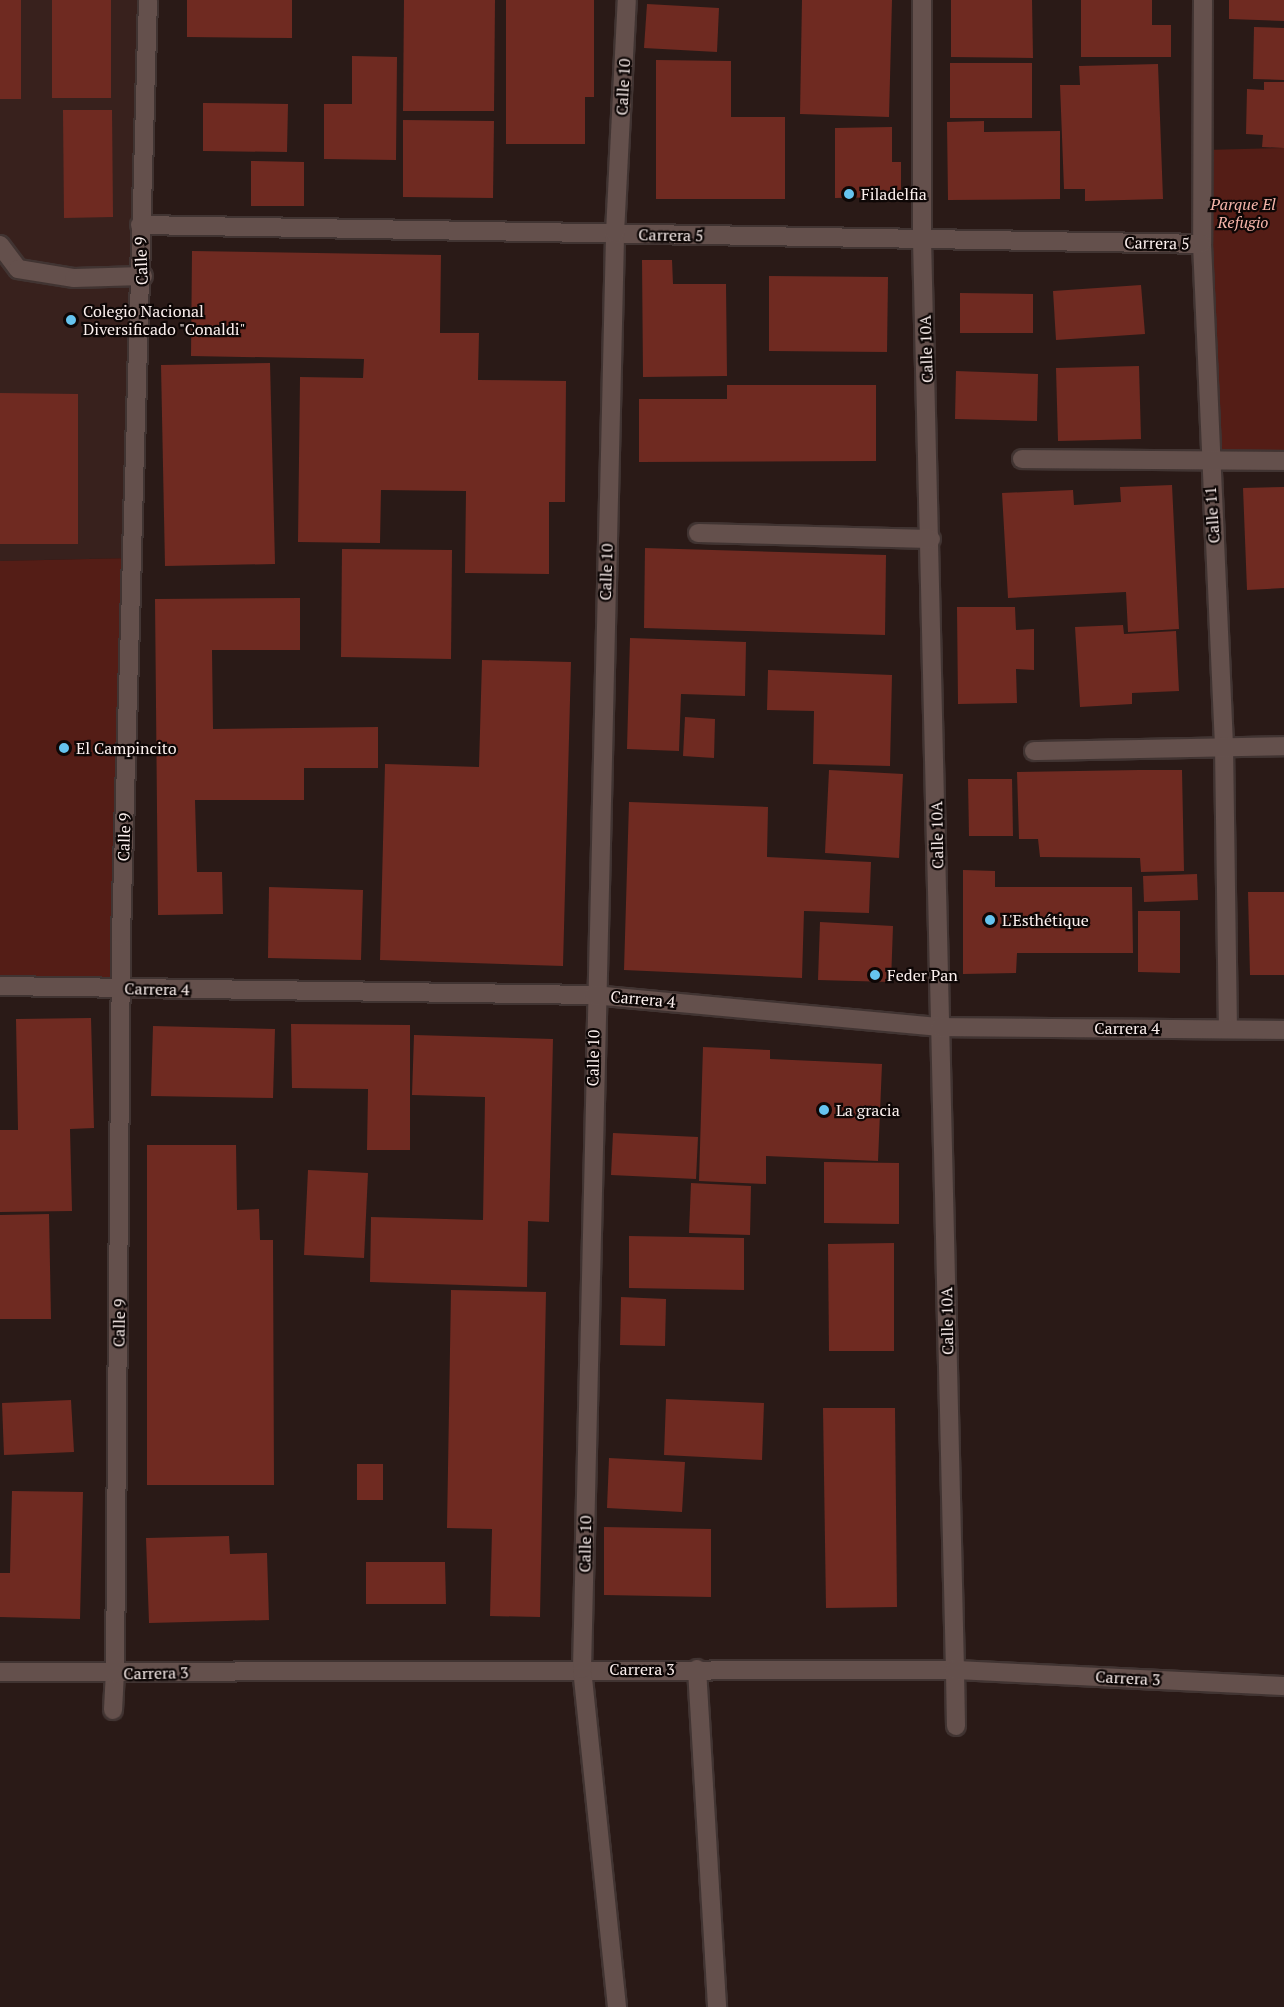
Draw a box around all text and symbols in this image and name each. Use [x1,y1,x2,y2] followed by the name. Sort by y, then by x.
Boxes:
[612,58,634,116] street label: Calle 10
[861,184,927,204] place label: Filadelfia
[842,187,856,201] marker: Filadelfia
[1210,194,1276,232] park label: Parque El Refugio
[638,225,704,245] street label: Carrera 5
[1124,233,1190,253] street label: Carrera 5
[131,236,151,286] street label: Calle 9
[83,301,246,339] place label: Colegio Nacional Diversificado "Conaldi"
[64,313,78,327] marker: Colegio Nacional Diversificado "Conaldi"
[915,315,937,383] street label: Calle 10A
[1200,486,1224,544] street label: Calle 11
[595,543,617,601] street label: Calle 10
[76,738,177,758] place label: El Campincito
[57,741,71,755] marker: El Campincito
[927,801,947,869] street label: Calle 10A
[114,812,134,862] street label: Calle 9
[1002,910,1089,930] place label: L'Esthétique
[983,913,997,927] marker: L'Esthétique
[887,965,958,985] place label: Feder Pan
[868,968,882,982] marker: Feder Pan
[124,979,190,999] street label: Carrera 4
[610,987,676,1011] street label: Carrera 4
[1094,1018,1160,1038] street label: Carrera 4
[583,1029,603,1087] street label: Calle 10
[836,1100,900,1120] place label: La gracia
[817,1103,831,1117] marker: La gracia
[937,1287,957,1355] street label: Calle 10A
[109,1299,129,1347] street label: Calle 9
[575,1515,595,1573] street label: Calle 10
[609,1659,675,1679] street label: Carrera 3
[123,1663,189,1683] street label: Carrera 3
[1095,1667,1161,1689] street label: Carrera 3

